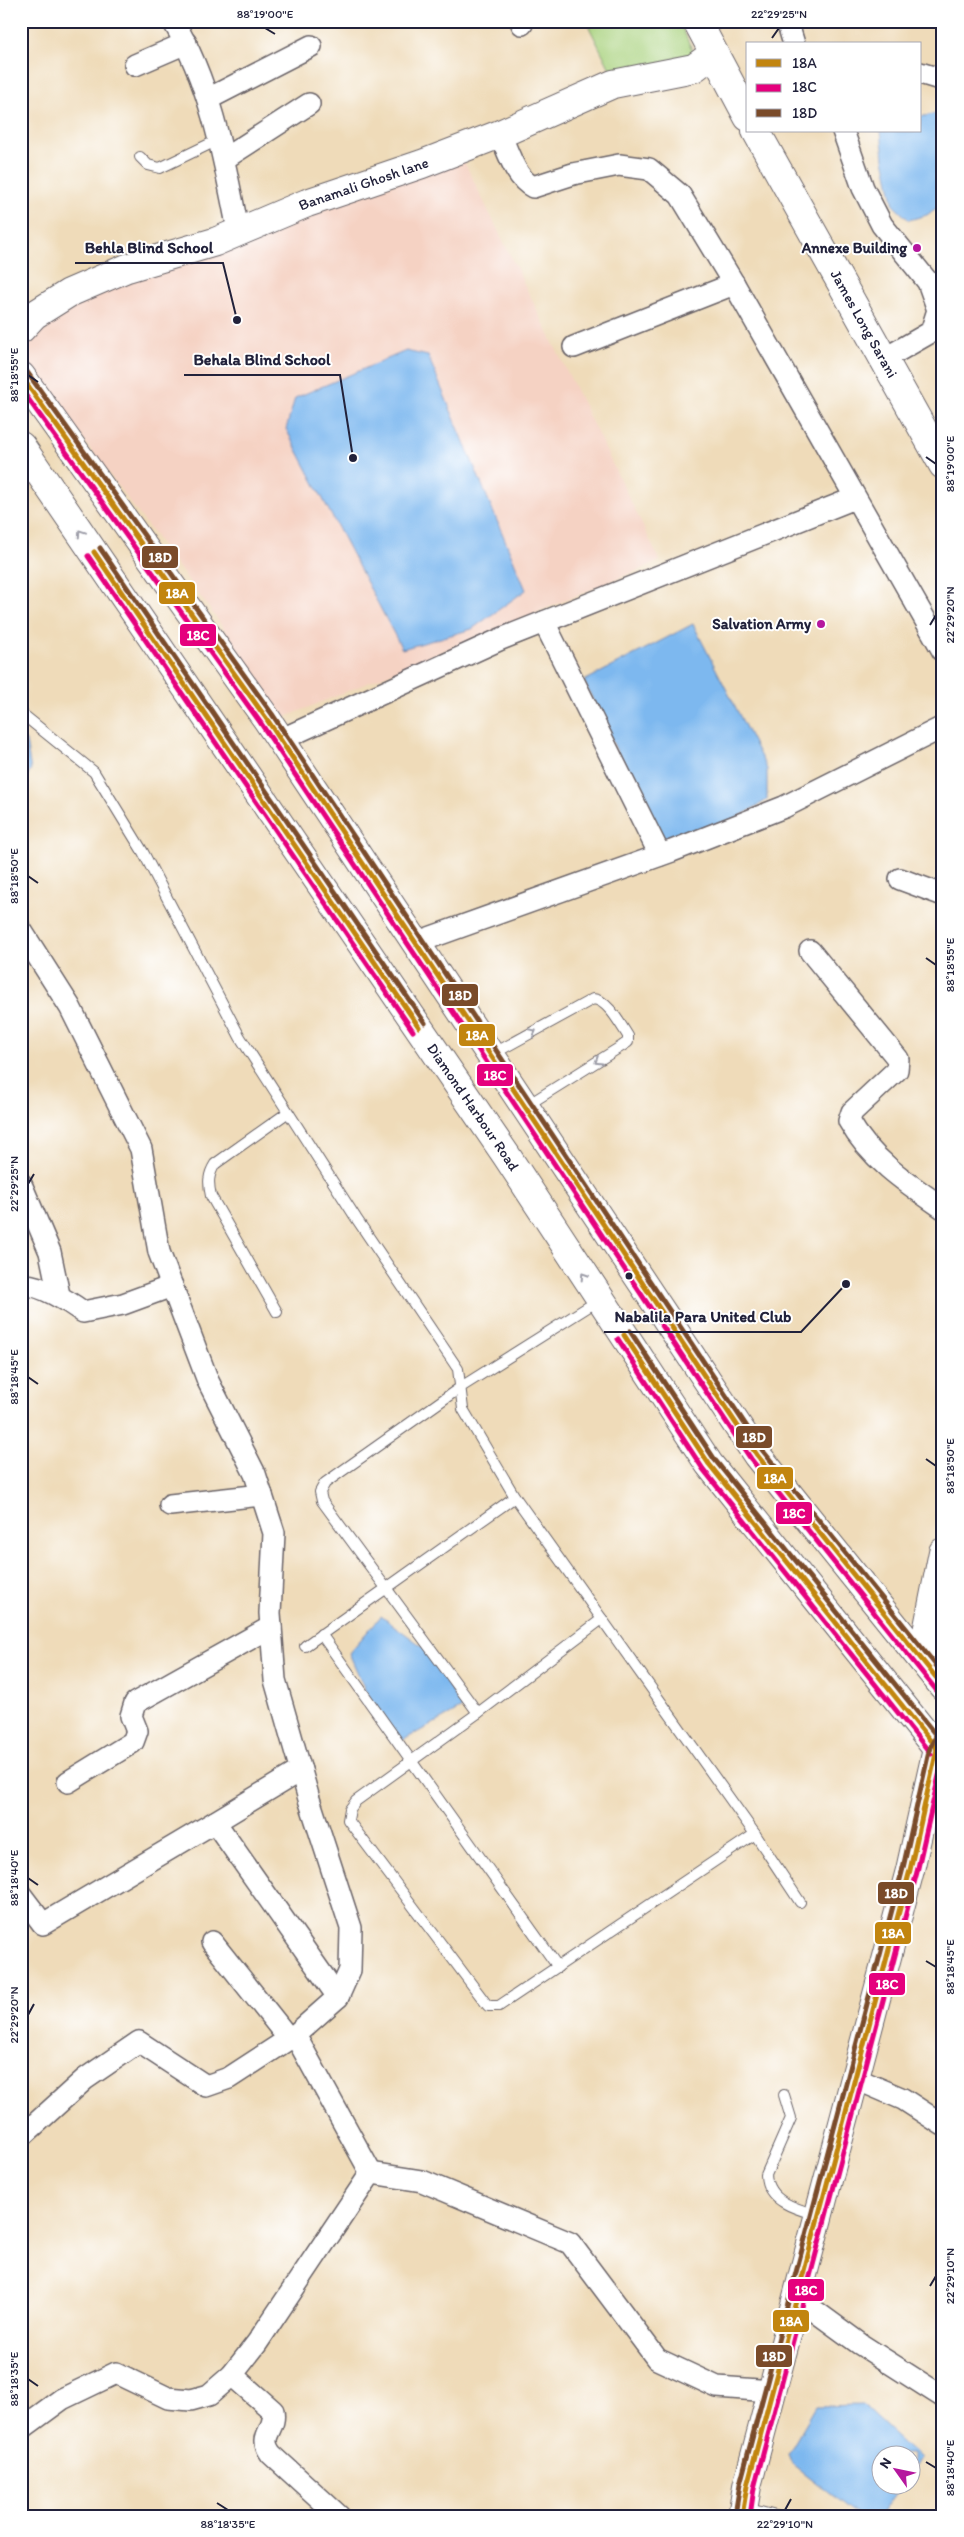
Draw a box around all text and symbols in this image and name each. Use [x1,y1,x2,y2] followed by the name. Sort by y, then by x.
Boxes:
[237,7,294,21] text: 88°19'00"E
[751,7,807,21] text: 22°29'25"N
[746,42,922,132] legend
[792,54,817,72] text: 18A
[792,78,817,96] text: 18C
[792,104,817,122] text: 18D
[296,153,431,215] street label: Banamali Ghosh lane
[75,232,223,263] callout: Behla Blind School
[85,238,214,257] text: Behla Blind School
[801,239,907,258] place label: Annexe Building
[911,242,923,254] marker: Annexe Building
[827,267,901,381] street label: James Long Sarani
[184,344,340,375] callout: Behala Blind School
[7,347,21,402] text: 88°18'55"E
[194,350,331,369] text: Behala Blind School
[943,435,957,492] text: 88°19'00"E
[78,529,87,539] one-way arrow
[141,545,179,569] line badge: 18D
[148,549,172,566] text: 18D
[158,581,196,605] line badge: 18A
[165,585,190,602] text: 18A
[943,586,957,644] text: 22°29'20"N
[712,615,812,634] place label: Salvation Army
[815,618,827,630] marker: Salvation Army
[179,623,217,647] line badge: 18C
[186,627,210,644] text: 18C
[7,848,21,904] text: 88°18'50"E
[943,937,957,992] text: 88°18'55"E
[441,983,479,1007] line badge: 18D
[448,987,472,1004] text: 18D
[458,1023,496,1047] line badge: 18A
[465,1027,490,1044] text: 18A
[528,1028,537,1038] one-way arrow
[423,1040,523,1175] street label: Diamond Harbour Road
[595,1055,604,1064] one-way arrow
[476,1063,514,1087] line badge: 18C
[483,1067,507,1084] text: 18C
[7,1156,21,1212] text: 22°29'25"N
[624,1271,634,1281] unlabelled marker
[581,1272,591,1281] one-way arrow
[604,1301,801,1332] callout: Nabalila Para United Club
[614,1307,792,1326] text: Nabalila Para United Club
[7,1349,21,1405] text: 88°18'45"E
[735,1425,773,1449] line badge: 18D
[742,1429,766,1446] text: 18D
[943,1438,957,1494] text: 88°18'50"E
[756,1466,794,1490] line badge: 18A
[763,1470,788,1487] text: 18A
[775,1501,813,1525] line badge: 18C
[782,1505,806,1522] text: 18C
[7,1849,21,1906] text: 88°18'40"E
[877,1881,915,1905] line badge: 18D
[884,1885,908,1902] text: 18D
[874,1921,912,1945] line badge: 18A
[881,1925,906,1942] text: 18A
[943,1939,957,1995] text: 88°18'45"E
[868,1972,906,1996] line badge: 18C
[875,1976,899,1993] text: 18C
[7,1986,21,2044] text: 22°29'20"N
[943,2248,957,2304] text: 22°29'10"N
[787,2278,825,2302] line badge: 18C
[794,2282,818,2299] text: 18C
[772,2309,810,2333] line badge: 18A
[779,2313,804,2330] text: 18A
[755,2344,793,2368] line badge: 18D
[762,2348,786,2365] text: 18D
[7,2351,21,2406] text: 88°18'35"E
[943,2439,957,2496] text: 88°18'40"E
[872,2444,922,2494] north arrow
[876,2455,895,2472] text: N
[201,2517,256,2531] text: 88°18'35"E
[757,2517,813,2531] text: 22°29'10"N

